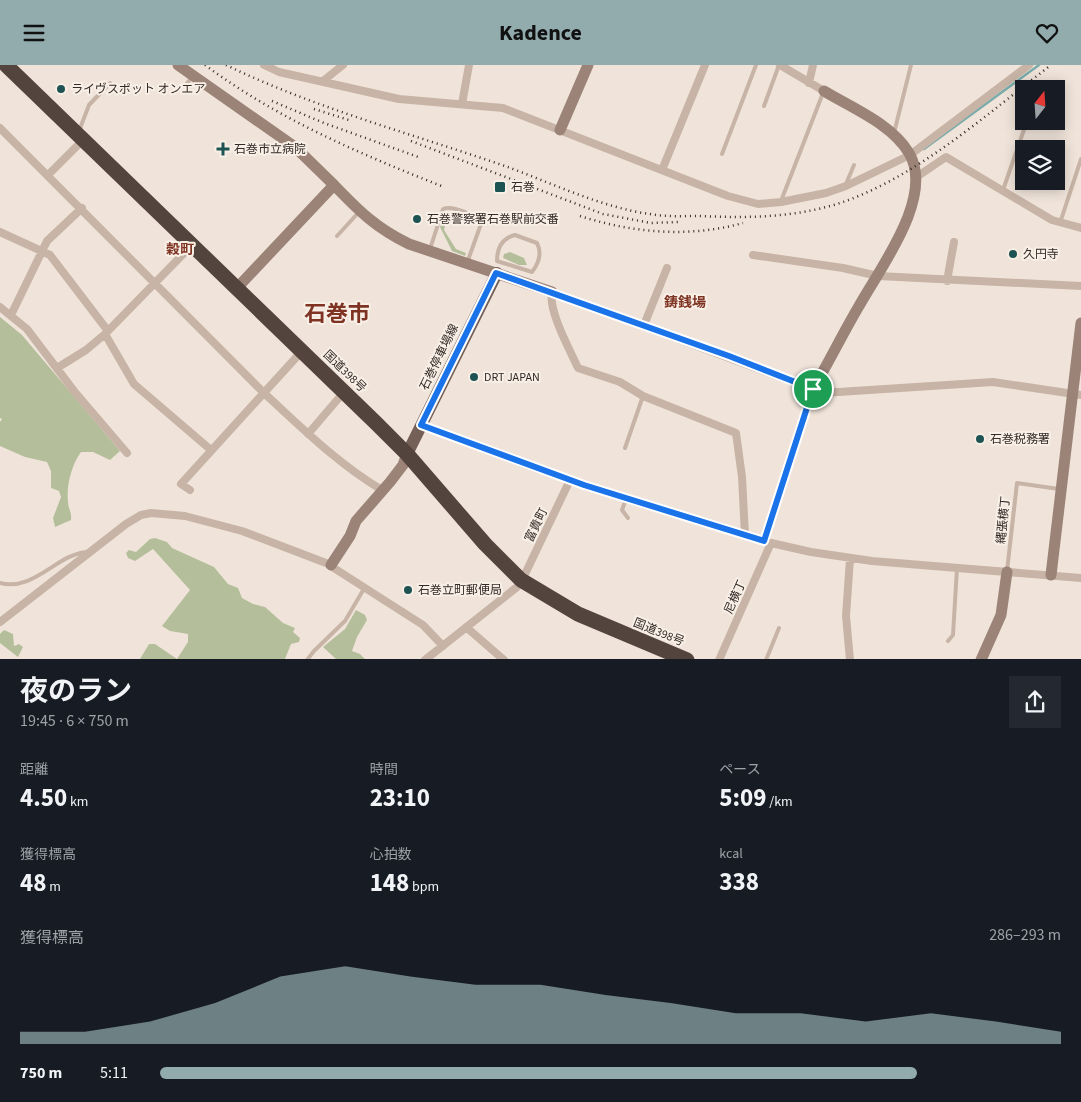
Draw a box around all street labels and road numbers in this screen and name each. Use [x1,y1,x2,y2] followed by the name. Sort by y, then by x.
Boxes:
[416,321,463,393] street label: 石巻停車場線
[319,347,370,396] street label: 国道398号
[993,495,1014,545] street label: 縄張横丁
[521,505,552,545] street label: 富貴町
[720,577,751,617] street label: 尼横丁
[631,614,687,650] street label: 国道398号

